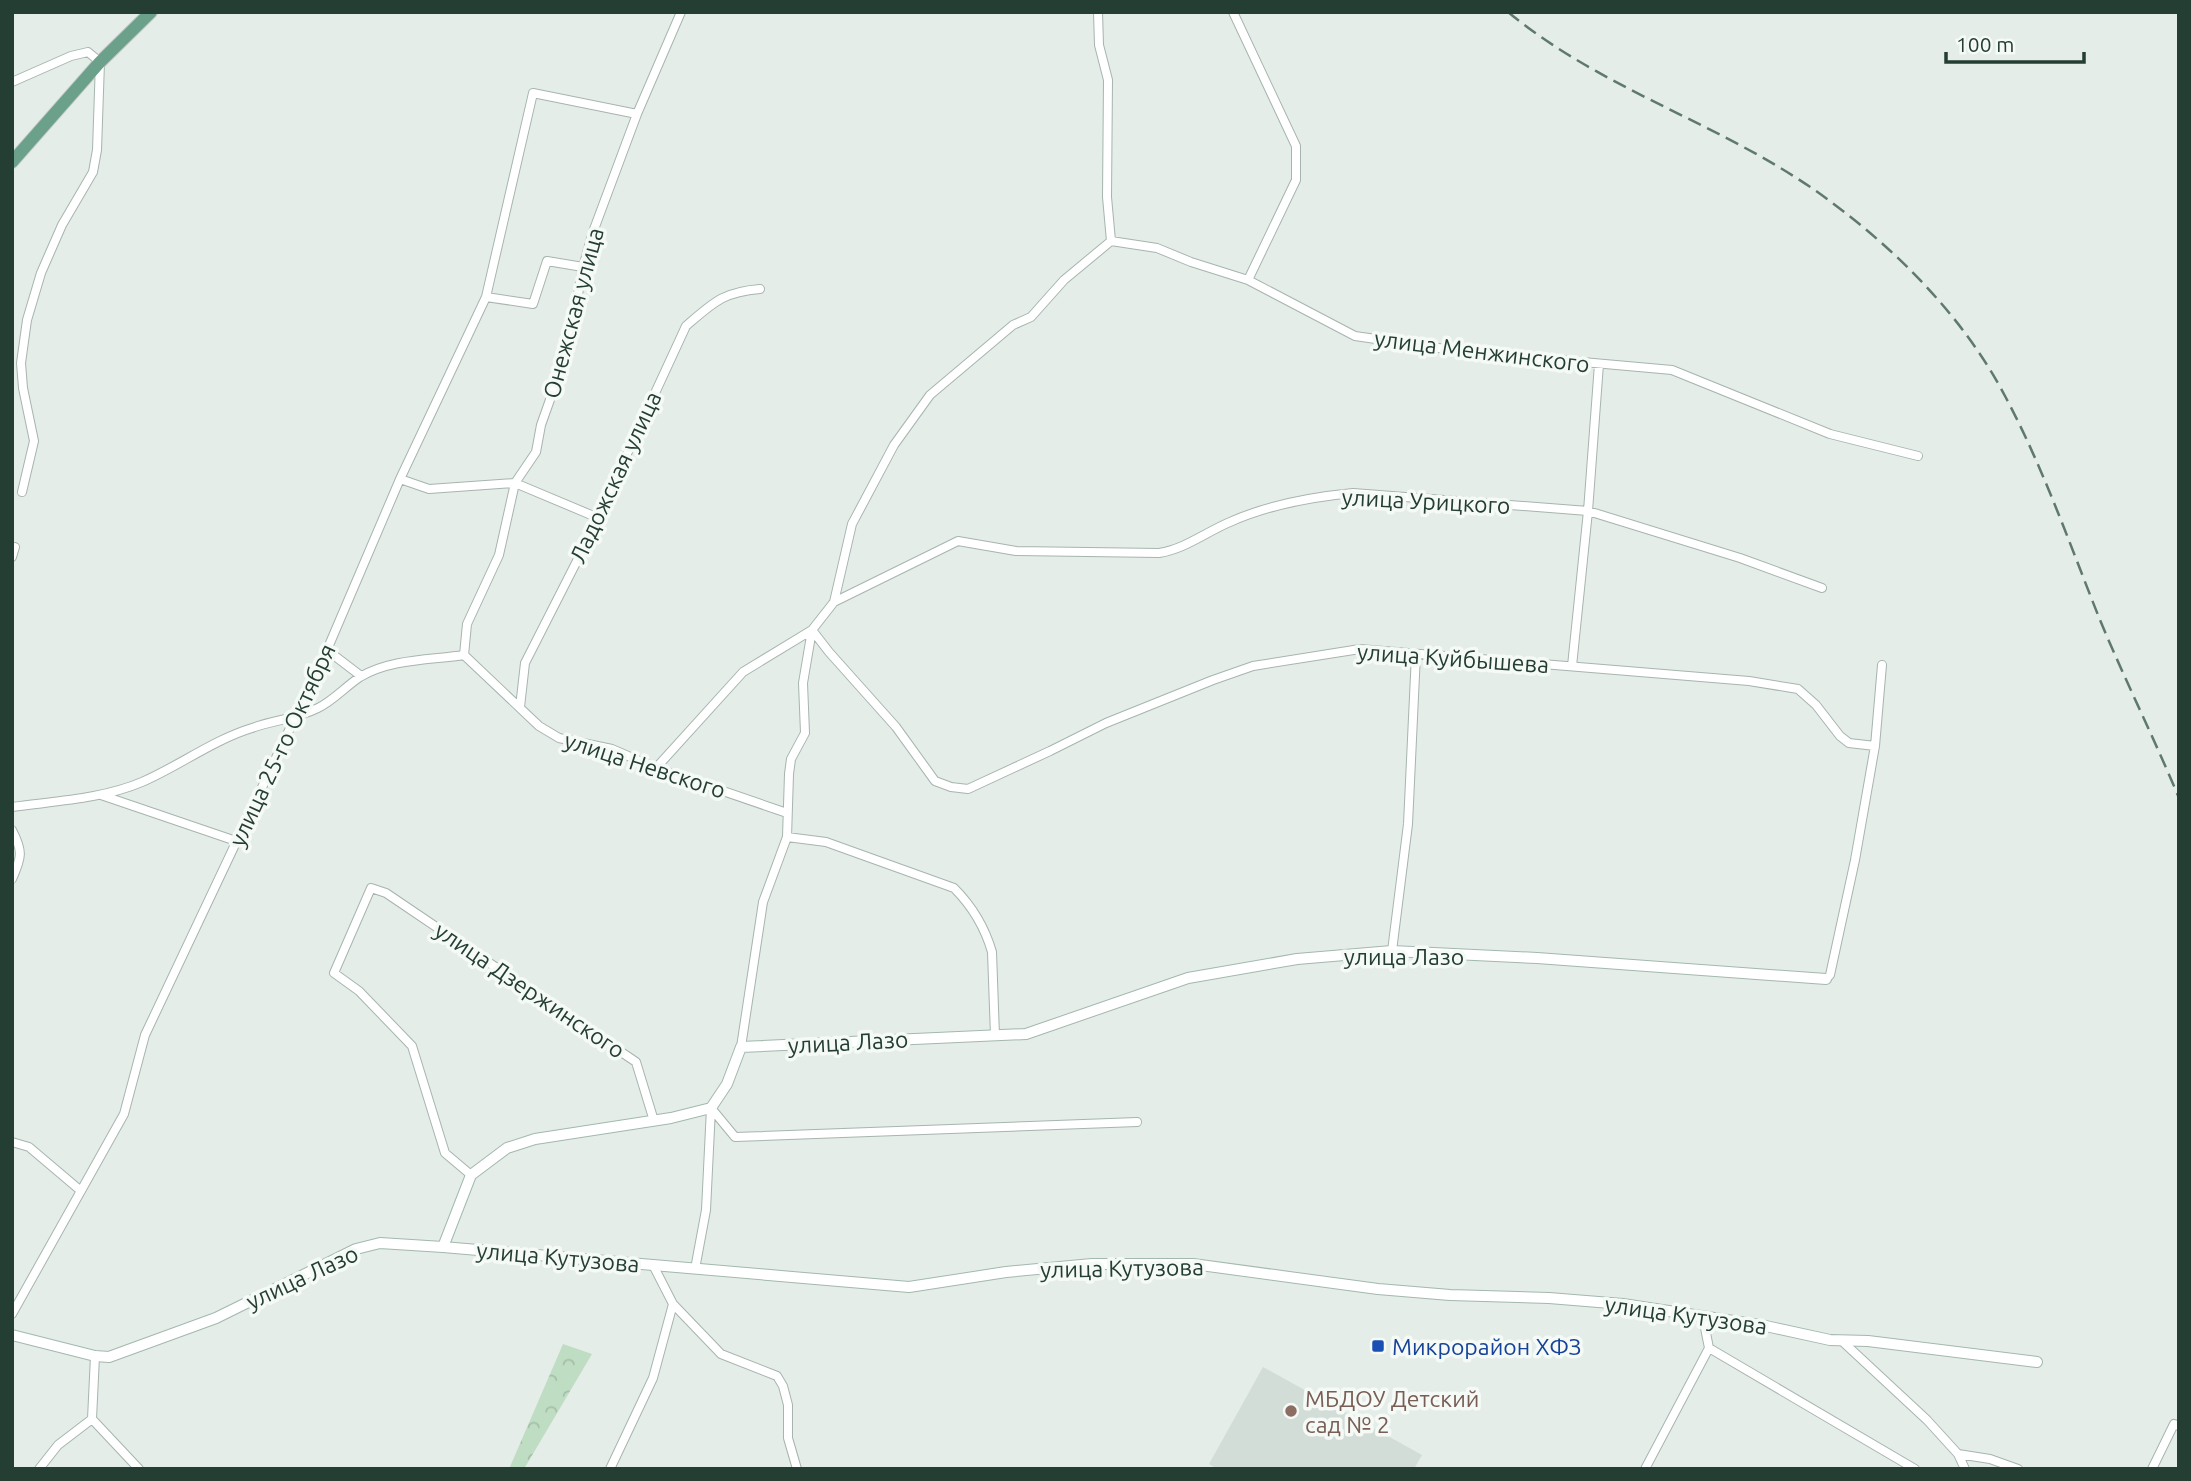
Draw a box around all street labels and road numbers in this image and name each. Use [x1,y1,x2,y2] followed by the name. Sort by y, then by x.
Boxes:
[538,225,608,401] street label: Онежская улица
[1373,325,1591,377] street label: улица Менжинского
[564,387,666,567] street label: Ладожская улица
[1341,484,1511,518] street label: улица Урицкого
[1356,639,1550,677] street label: улица Куйбышева
[224,640,340,850] street label: улица 25-го Октября
[561,727,729,803] street label: улица Невского
[430,917,630,1063] street label: улица Дзержинского
[1344,944,1464,969] street label: улица Лазо
[787,1026,909,1058] street label: улица Лазо
[475,1237,641,1277] street label: улица Кутузова
[242,1240,362,1314] street label: улица Лазо
[1040,1254,1204,1282] street label: улица Кутузова
[1603,1291,1769,1339] street label: улица Кутузова

